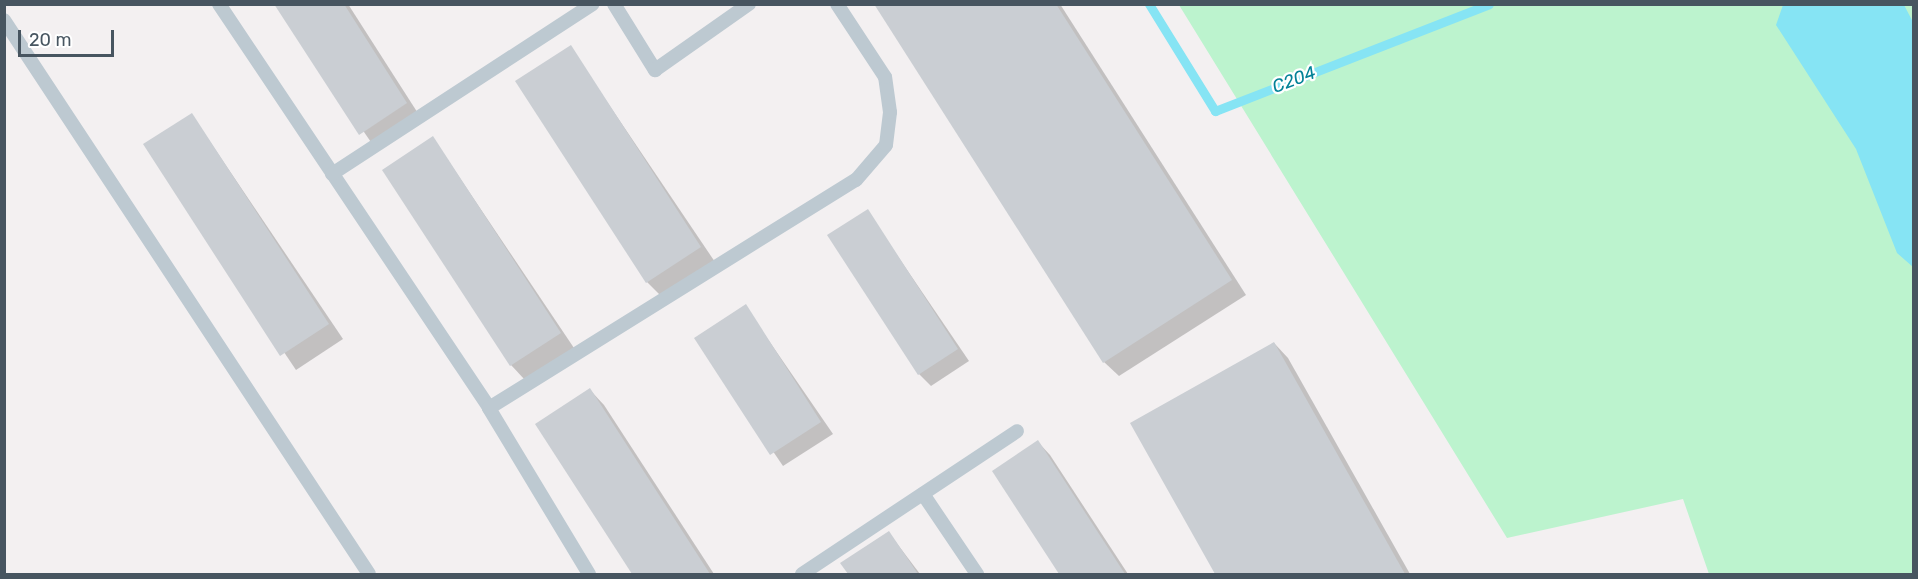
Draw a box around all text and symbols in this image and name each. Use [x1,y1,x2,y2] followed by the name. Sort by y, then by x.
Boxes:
[21,18,117,56] scale bar
[29,29,71,51] text: 20 m
[1269,62,1319,98] water label: C204

